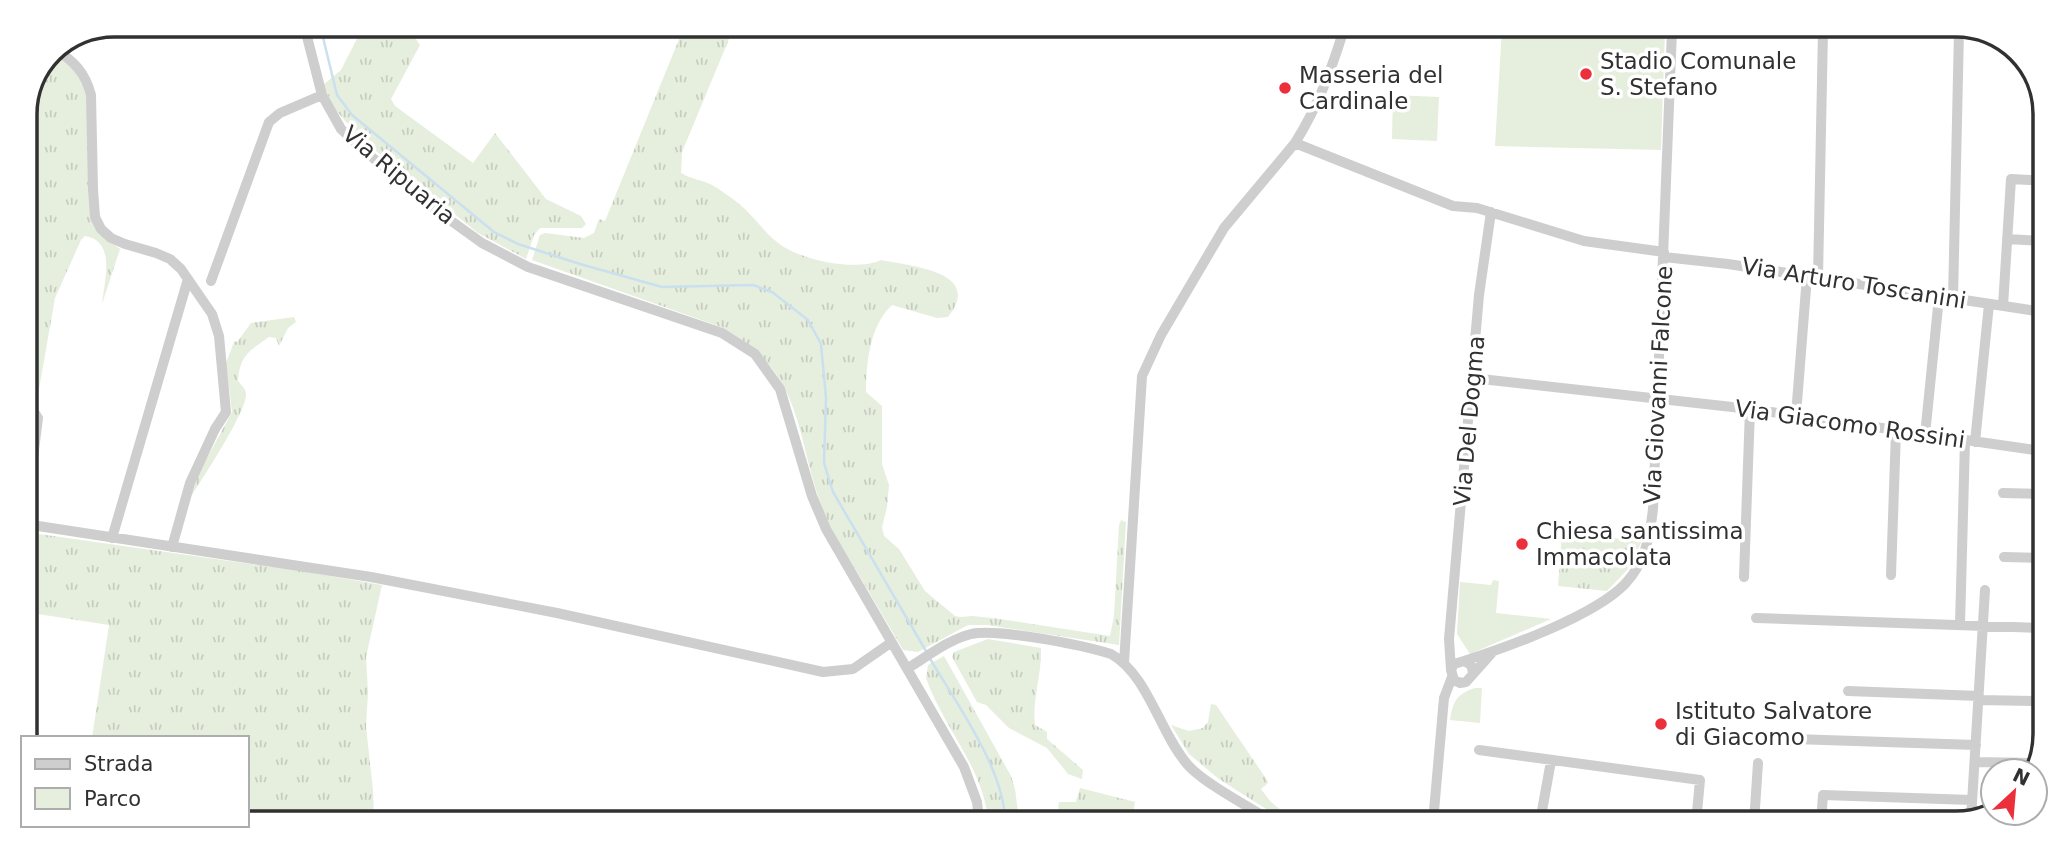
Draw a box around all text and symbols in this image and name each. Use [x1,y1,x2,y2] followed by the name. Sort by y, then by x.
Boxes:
[1600,48,1796,100] place label: Stadio Comunale S. Stefano
[1299,62,1443,114] place label: Masseria del Cardinale
[1578,66,1594,82] marker: Stadio Comunale S. Stefano
[1277,80,1293,96] marker: Masseria del Cardinale
[338,120,460,230] street label: Via Ripuaria
[1740,252,1968,314] street label: Via Arturo Toscanini
[1639,265,1677,505] street label: Via Giovanni Falcone
[1449,334,1489,508] street label: Via Del Dogma
[1733,395,1967,453] street label: Via Giacomo Rossini
[1536,518,1743,570] place label: Chiesa santissima Immacolata
[1514,536,1530,552] marker: Chiesa santissima Immacolata
[1675,698,1872,750] place label: Istituto Salvatore di Giacomo
[1653,716,1669,732] marker: Istituto Salvatore di Giacomo
[21,736,248,827] legend
[84,752,153,776] text: Strada
[1979,757,2049,827] north arrow
[2009,763,2033,790] text: N
[84,787,141,811] text: Parco

